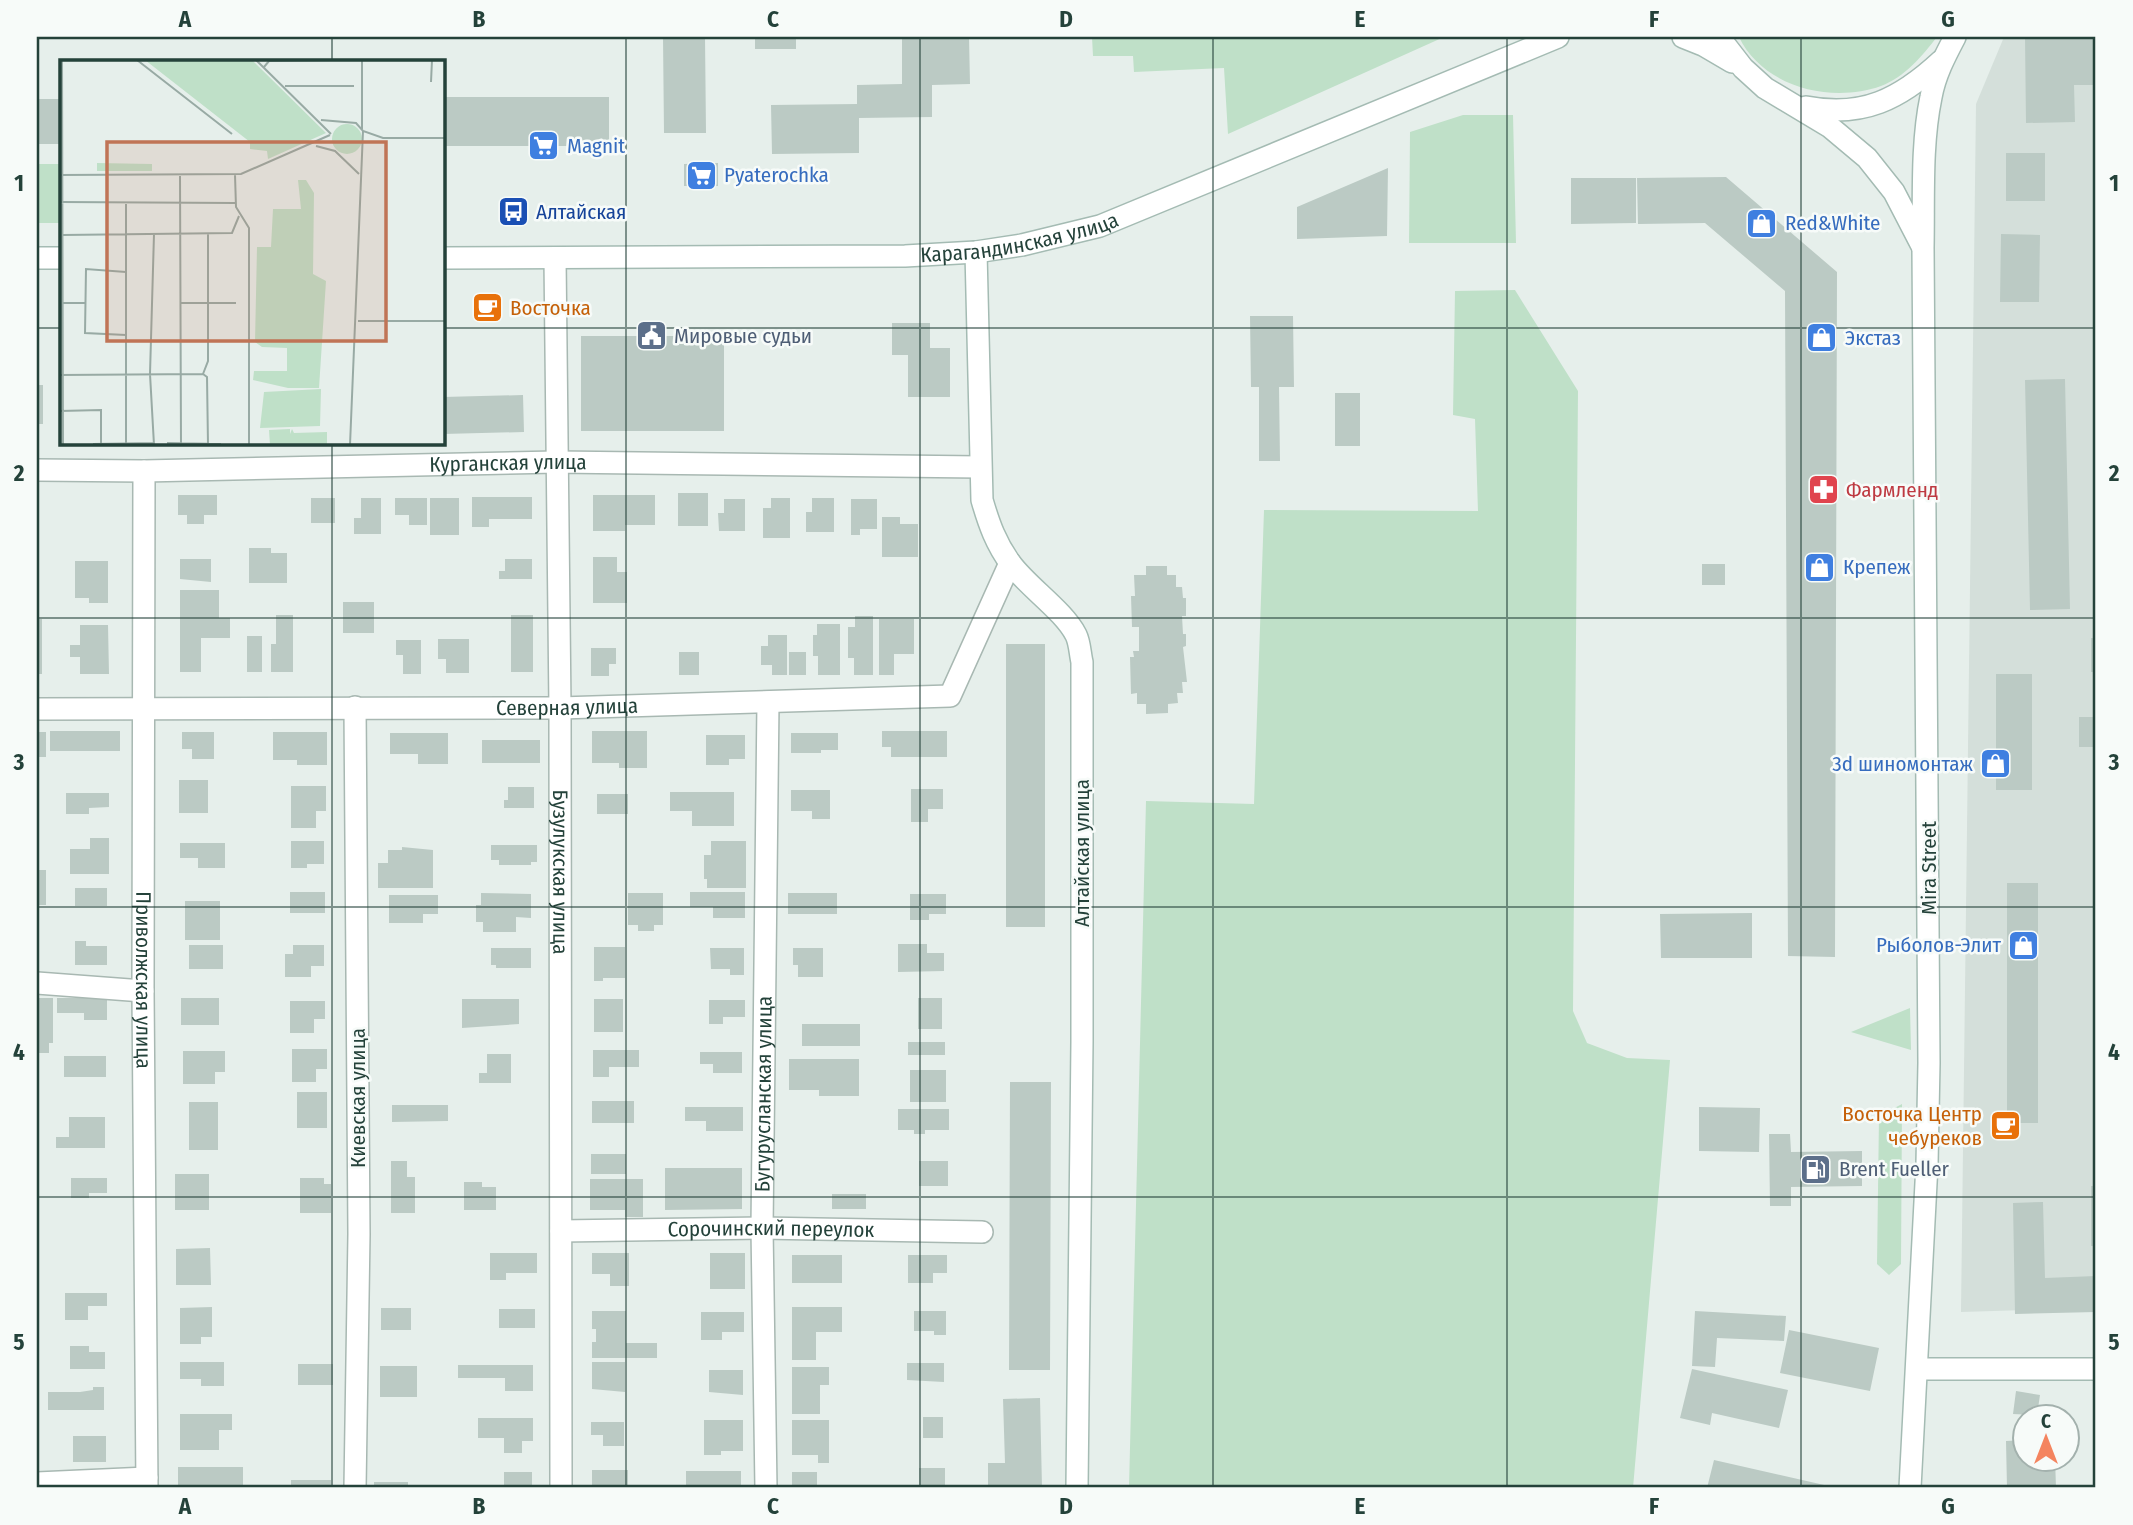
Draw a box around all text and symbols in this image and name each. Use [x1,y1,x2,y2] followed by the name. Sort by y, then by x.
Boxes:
[178,5,192,33] text: A
[473,5,486,33] text: B
[767,5,779,33] text: C
[1059,5,1073,33] text: D
[1355,5,1366,33] text: E
[1649,5,1659,33] text: F
[1941,5,1955,33] text: G
[60,60,444,444] inset map
[527,129,561,163] supermarket icon: Magnit
[567,133,625,159] place label: Magnit
[684,158,718,192] supermarket icon: Pyaterochka
[724,162,829,188] place label: Pyaterochka
[14,169,24,197] text: 1
[2109,169,2119,197] text: 1
[496,195,530,229] bus stop icon: Алтайская
[536,199,626,225] place label: Алтайская
[1745,206,1779,240] shop icon: Red&White
[920,207,1122,268] street label: Карагандинская улица
[1785,210,1880,236] place label: Red&White
[470,291,504,325] cafe icon: Восточка
[510,295,591,321] place label: Восточка
[634,319,668,353] public building icon: Мировые судьи
[1805,321,1839,355] shop icon: Экстаз
[674,323,812,349] place label: Мировые судьи
[1845,325,1901,351] place label: Экстаз
[429,449,587,478] street label: Курганская улица
[13,459,25,487] text: 2
[2108,459,2120,487] text: 2
[1806,473,1840,507] pharmacy icon: Фармленд
[1846,477,1938,503] place label: Фармленд
[1803,550,1837,584] shop icon: Крепеж
[1843,554,1911,580] place label: Крепеж
[496,693,638,721] street label: Северная улица
[1979,747,2013,781] shop icon: 3d шиномонтаж
[13,748,25,776] text: 3
[2108,748,2120,776] text: 3
[1832,751,1974,777] place label: 3d шиномонтаж
[1069,779,1095,927] street label: Алтайская улица
[547,789,573,955] street label: Бузулукская улица
[1916,821,1942,915] street label: Mira Street
[130,891,157,1069] street label: Приволжская улица
[2007,928,2041,962] shop icon: Рыболов-Элит
[1876,932,2001,958] place label: Рыболов-Элит
[749,996,778,1192] street label: Бугурусланская улица
[345,1028,371,1168] street label: Киевская улица
[13,1038,25,1066] text: 4
[2108,1038,2120,1066] text: 4
[1842,1101,1982,1151] place label: Восточка Центр чебуреков
[1988,1109,2022,1143] cafe icon: Восточка Центр чебуреков
[1799,1152,1833,1186] fuel station icon: Brent Fueller
[1839,1156,1950,1182] place label: Brent Fueller
[667,1215,875,1243] street label: Сорочинский переулок
[13,1328,25,1356] text: 5
[2108,1328,2120,1356] text: 5
[2010,1402,2080,1472] north arrow
[2041,1410,2051,1433] text: С
[178,1492,192,1520] text: A
[473,1492,486,1520] text: B
[767,1492,779,1520] text: C
[1059,1492,1073,1520] text: D
[1355,1492,1366,1520] text: E
[1649,1492,1659,1520] text: F
[1941,1492,1955,1520] text: G

